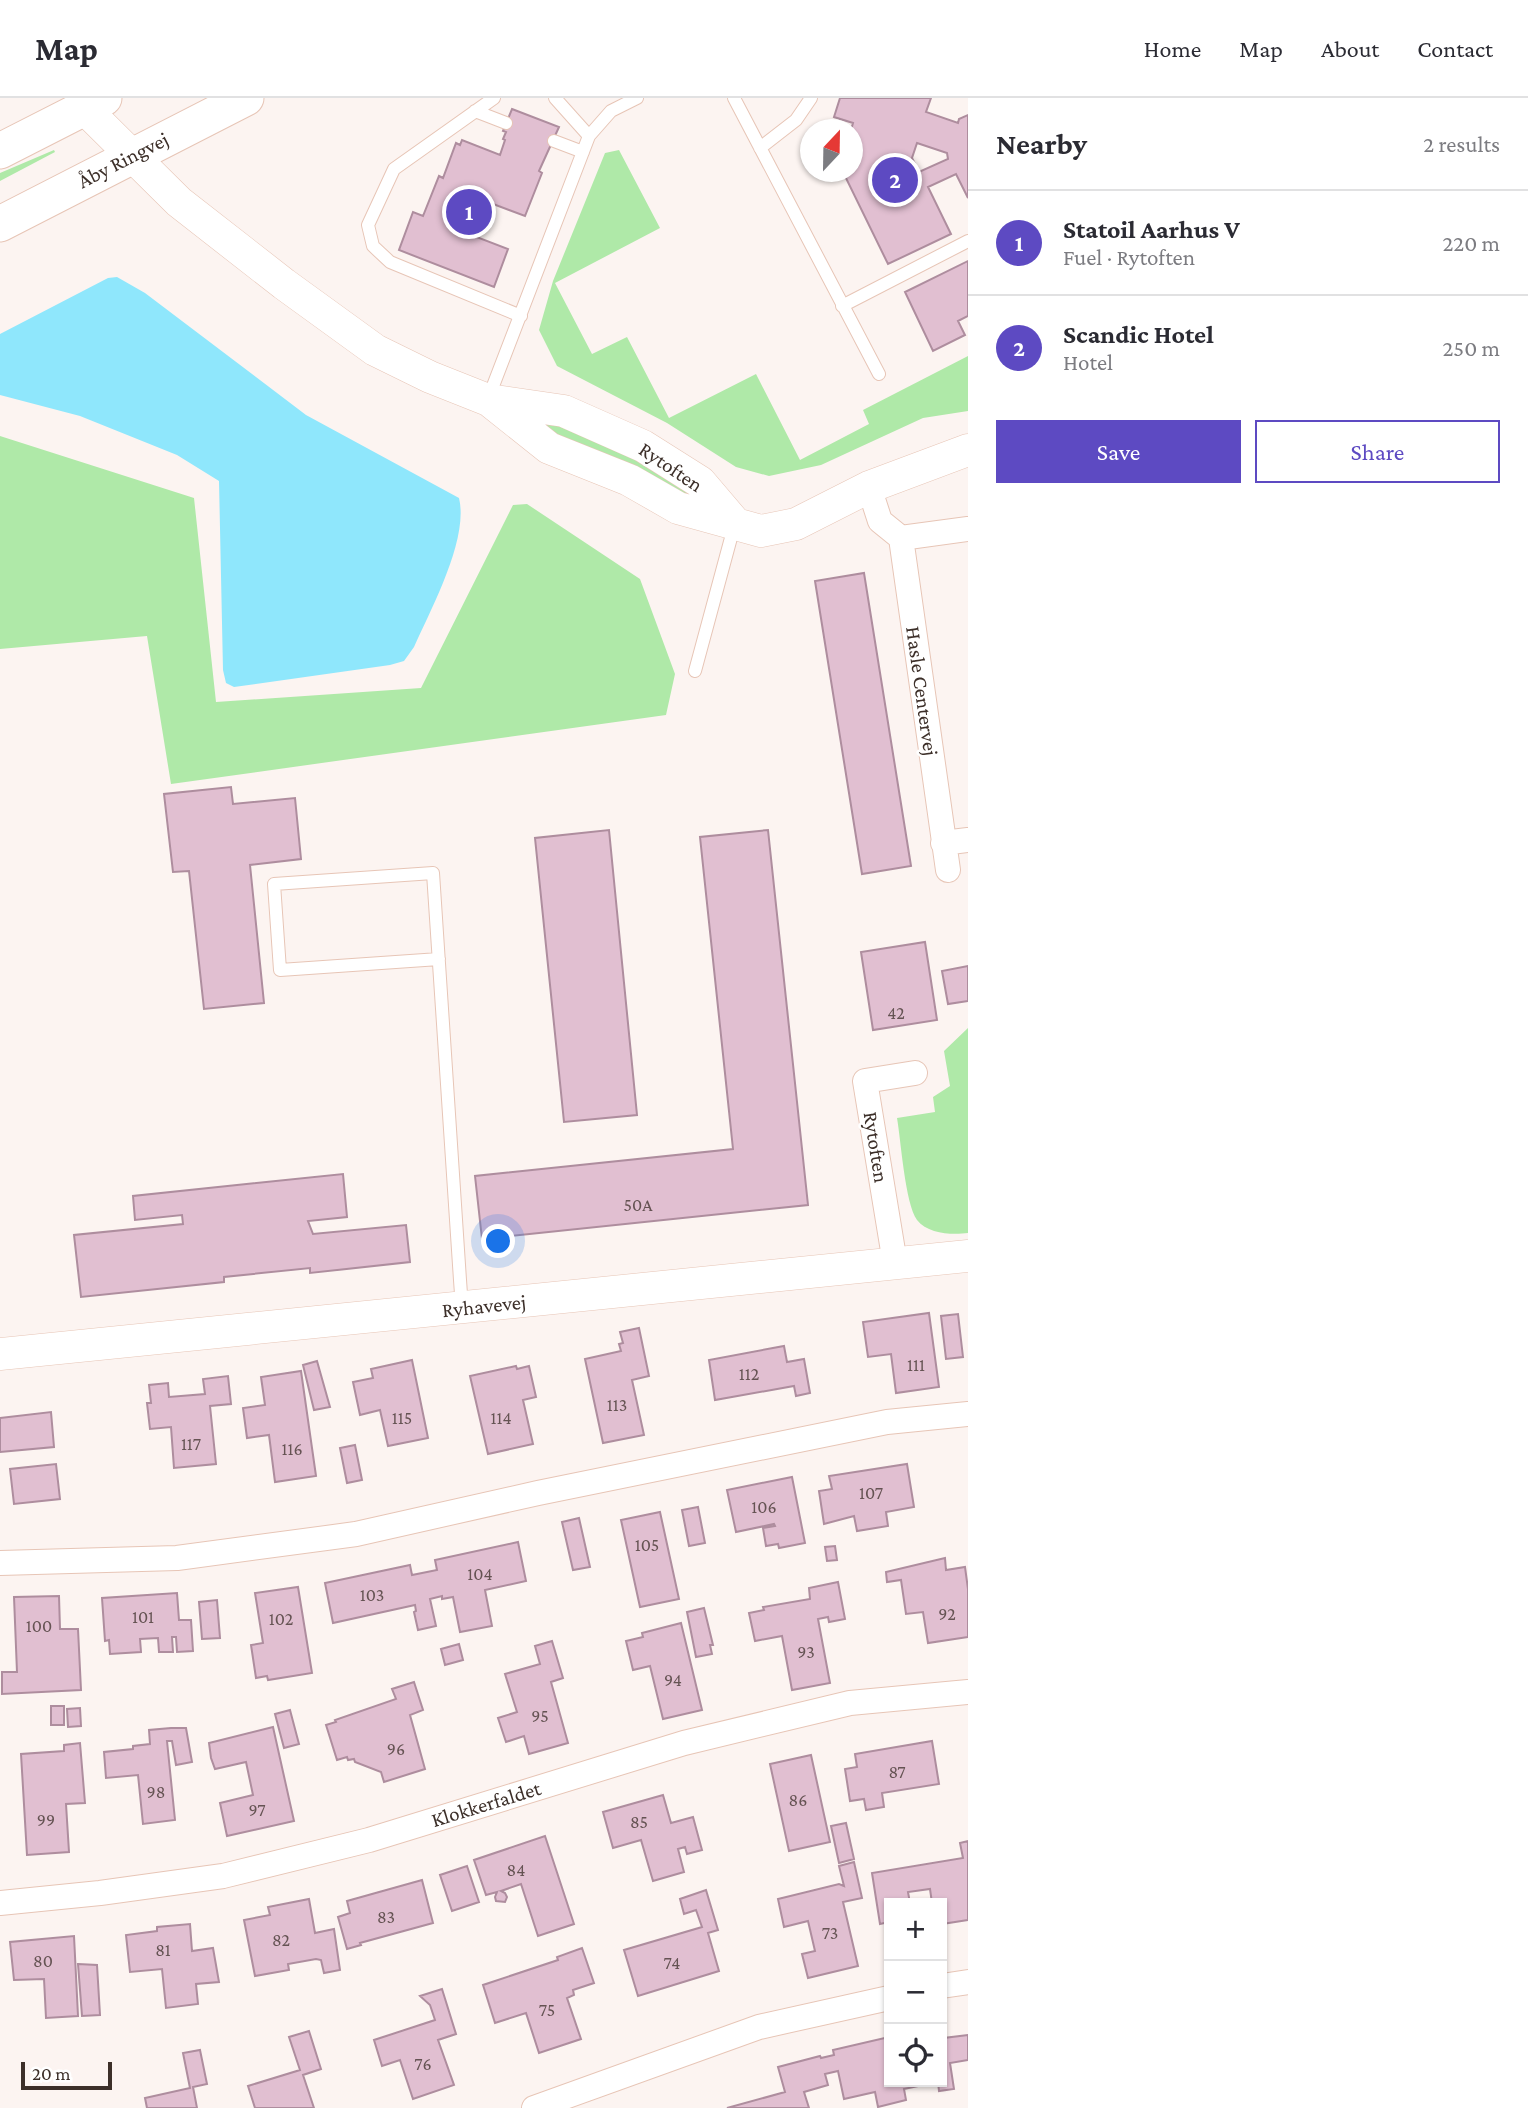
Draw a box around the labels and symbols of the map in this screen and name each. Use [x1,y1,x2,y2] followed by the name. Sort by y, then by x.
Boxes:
[800,119,863,182] north arrow
[74,127,172,193] street label: Åby Ringvej
[872,154,918,206] pin: 2
[446,186,492,238] pin: 1
[635,437,707,497] street label: Rytoften
[901,625,943,757] street label: Hasle Centervej
[887,1003,905,1023] house number: 42
[859,1110,893,1184] street label: Rytoften
[624,1195,653,1215] house number: 50A
[481,1224,515,1258] your location
[441,1290,527,1322] street label: Ryhavevej
[907,1355,925,1375] house number: 111
[739,1364,759,1384] house number: 112
[607,1395,627,1415] house number: 113
[392,1408,412,1428] house number: 115
[490,1408,512,1428] house number: 114
[181,1434,201,1454] house number: 117
[281,1439,303,1459] house number: 116
[859,1483,883,1503] house number: 107
[751,1497,777,1517] house number: 106
[635,1535,659,1555] house number: 105
[467,1564,493,1584] house number: 104
[360,1585,384,1605] house number: 103
[938,1604,956,1624] house number: 92
[132,1607,154,1627] house number: 101
[269,1609,293,1629] house number: 102
[26,1616,52,1636] house number: 100
[797,1642,815,1662] house number: 93
[664,1670,682,1690] house number: 94
[531,1706,549,1726] house number: 95
[387,1739,405,1759] house number: 96
[888,1762,906,1782] house number: 87
[428,1776,545,1832] street label: Klokkerfaldet
[147,1782,165,1802] house number: 98
[789,1790,807,1810] house number: 86
[248,1800,266,1820] house number: 97
[37,1810,55,1830] house number: 99
[630,1812,648,1832] house number: 85
[507,1860,525,1880] house number: 84
[377,1907,395,1927] house number: 83
[822,1923,838,1943] house number: 73
[272,1930,290,1950] house number: 82
[155,1940,171,1960] house number: 81
[33,1951,53,1971] house number: 80
[664,1953,680,1973] house number: 74
[539,2000,555,2020] house number: 75
[414,2054,432,2074] house number: 76
[21,2059,112,2091] scale bar

